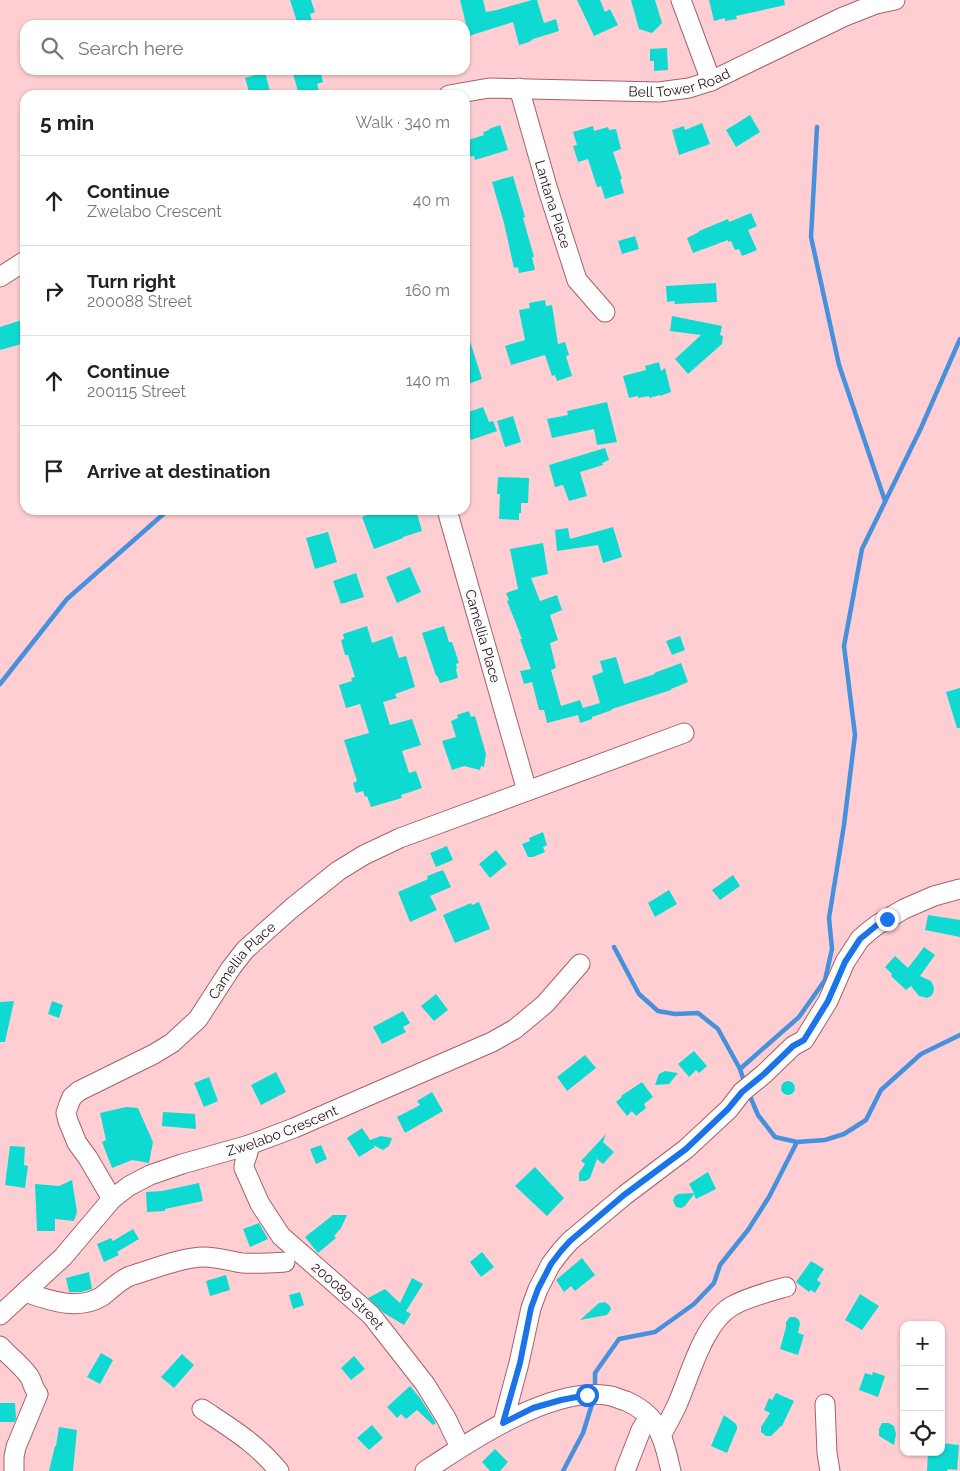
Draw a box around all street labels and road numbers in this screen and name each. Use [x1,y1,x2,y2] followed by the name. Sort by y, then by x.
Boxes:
[628,65,733,100] street label: Bell Tower Road
[532,158,574,250] street label: Lantana Place
[462,588,504,684] street label: Camellia Place
[205,919,279,1002] street label: Camellia Place
[225,1102,340,1159] street label: Zwelabo Crescent
[309,1259,387,1333] street label: 200089 Street

